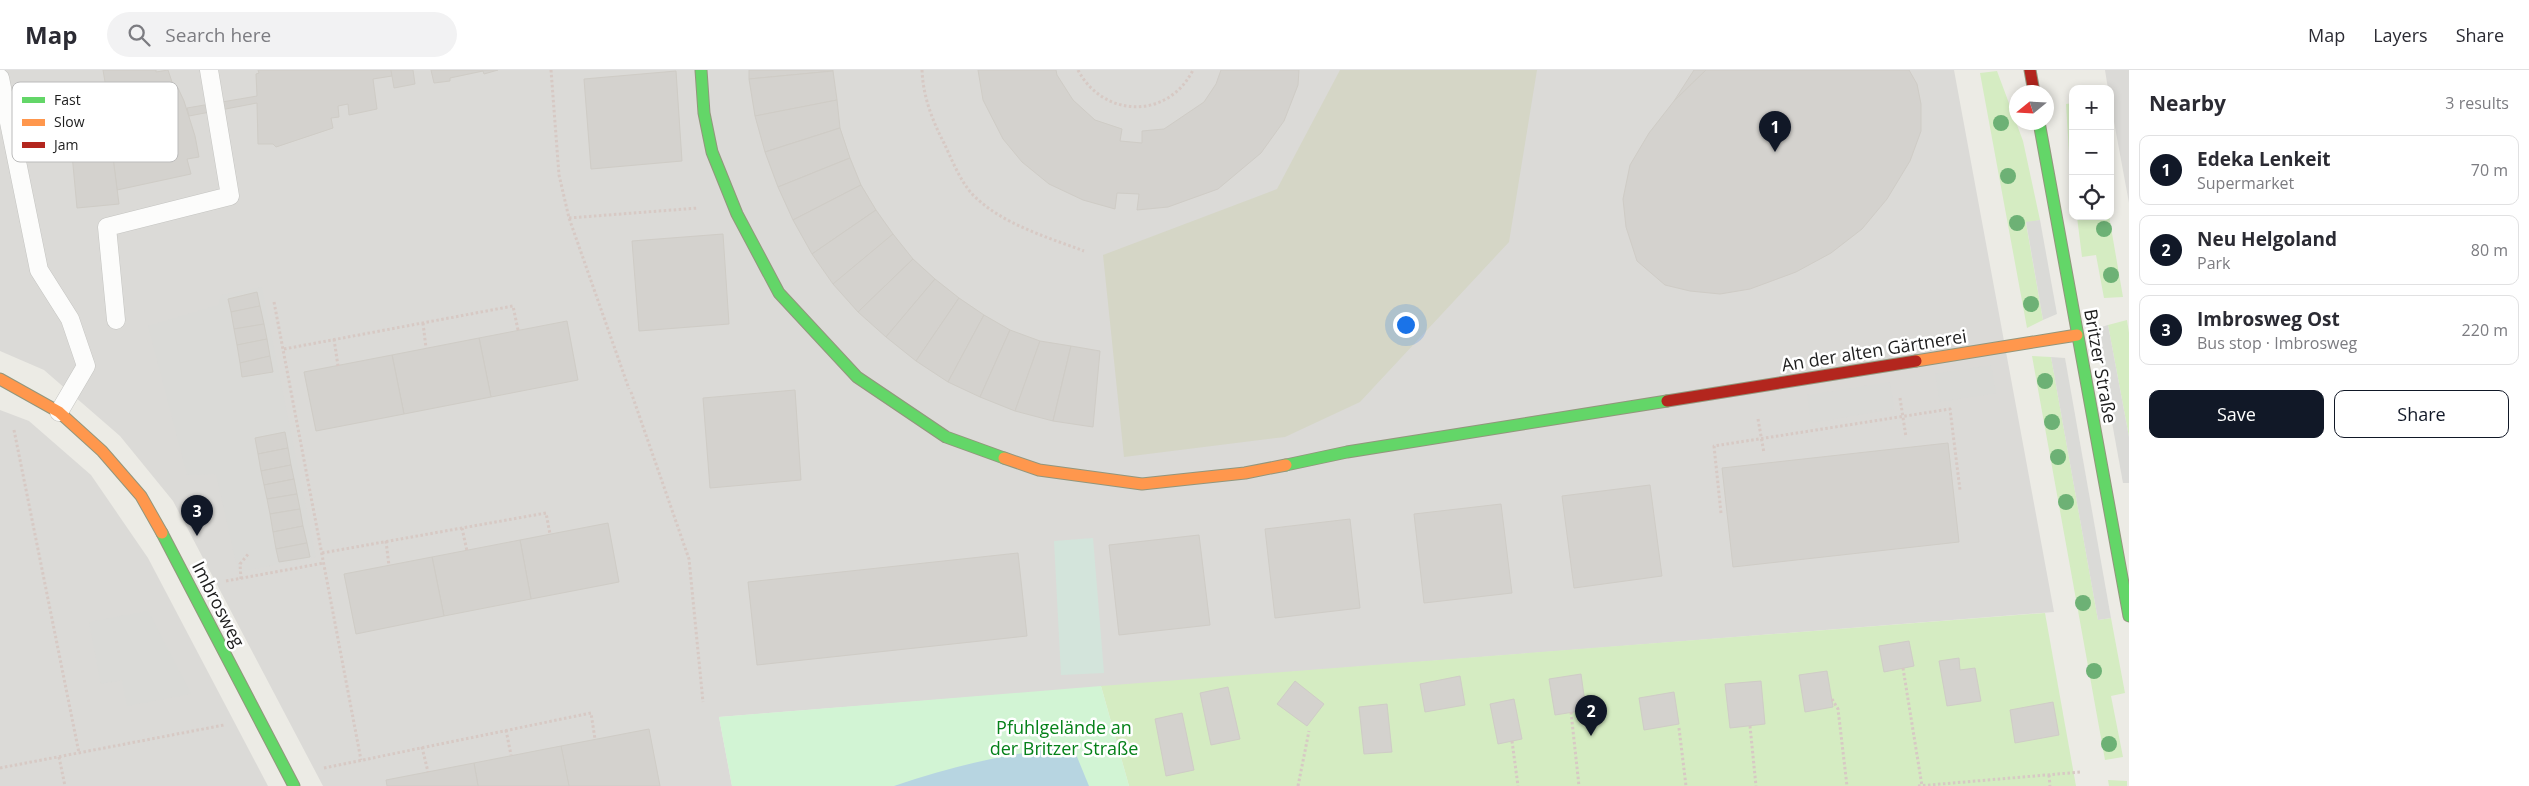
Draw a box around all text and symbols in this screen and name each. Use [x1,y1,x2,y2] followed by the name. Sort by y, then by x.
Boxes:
[107,12,457,57] search box
[25,18,77,51] text: Map
[125,21,153,49] icon: search
[165,22,271,48] text: Search here
[2308,23,2345,47] text: Map
[2373,23,2428,47] text: Layers
[2456,23,2504,47] text: Share
[12,82,178,162] legend
[2009,85,2054,130] north arrow
[2069,85,2114,220] map controls
[2069,85,2114,130] button: +
[2149,89,2226,117] text: Nearby
[54,90,81,109] text: Fast
[2445,92,2509,114] text: 3 results
[1759,111,1791,152] pin: 1
[54,112,85,131] text: Slow
[2069,130,2114,175] button: −
[52,135,79,154] text: Jam
[2197,146,2331,172] text: Edeka Lenkeit
[2161,159,2171,181] text: 1
[2471,159,2508,181] text: 70 m
[2197,172,2294,194] text: Supermarket
[2069,175,2114,220] button: locate
[2197,226,2337,252] text: Neu Helgoland
[2161,239,2171,261] text: 2
[2471,239,2508,261] text: 80 m
[2197,252,2230,274] text: Park
[2197,306,2340,332] text: Imbrosweg Ost
[2079,307,2123,425] street label: Britzer Straße
[1393,312,1419,338] your location
[2161,319,2171,341] text: 3
[2462,319,2508,341] text: 220 m
[1780,324,1968,376] street label: An der alten Gärtnerei
[2197,332,2357,354] text: Bus stop · Imbrosweg
[2149,390,2324,438] button: Save
[2334,390,2509,438] button: Share
[181,495,213,536] pin: 3
[187,557,251,651] street label: Imbrosweg
[1575,695,1607,736] pin: 2
[990,715,1138,760] park label: Pfuhlgelände an der Britzer Straße

